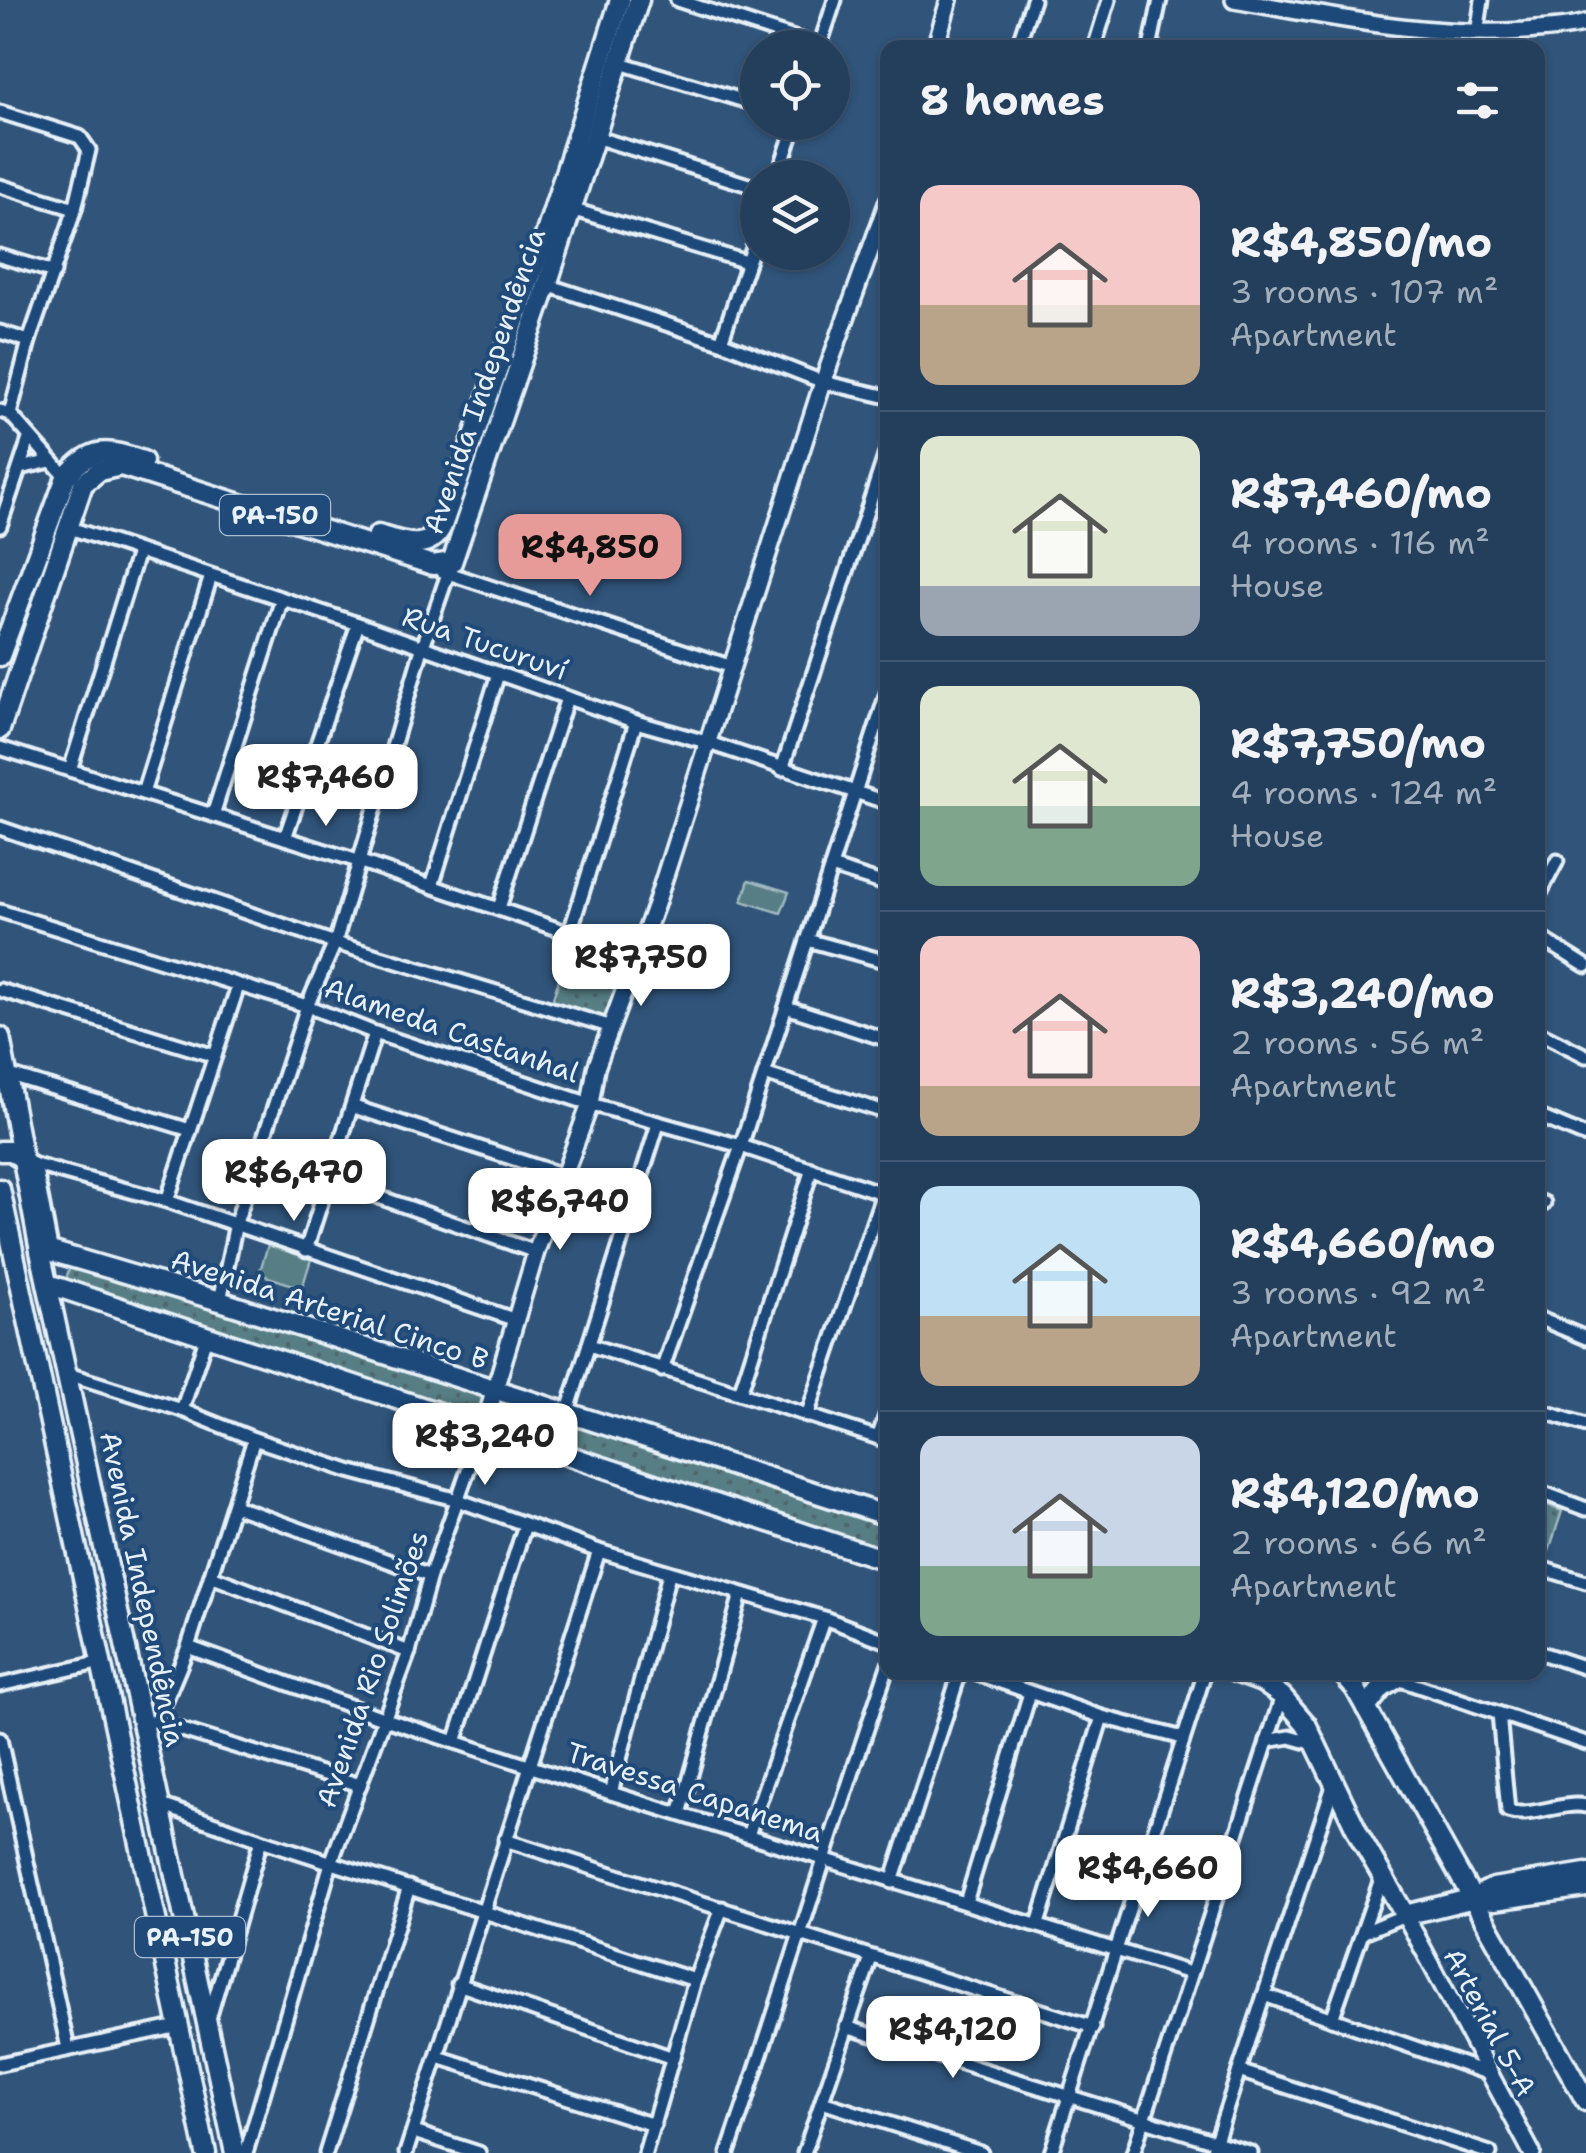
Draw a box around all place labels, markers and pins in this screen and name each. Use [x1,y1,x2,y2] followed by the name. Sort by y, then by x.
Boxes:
[498,514,682,599] pin: R$4,850
[234,744,418,829] pin: R$7,460
[549,924,733,1009] pin: R$7,750
[202,1139,386,1224] pin: R$6,470
[468,1168,652,1253] pin: R$6,740
[393,1403,577,1488] pin: R$3,240
[1056,1835,1240,1920] pin: R$4,660
[861,1996,1045,2081] pin: R$4,120

